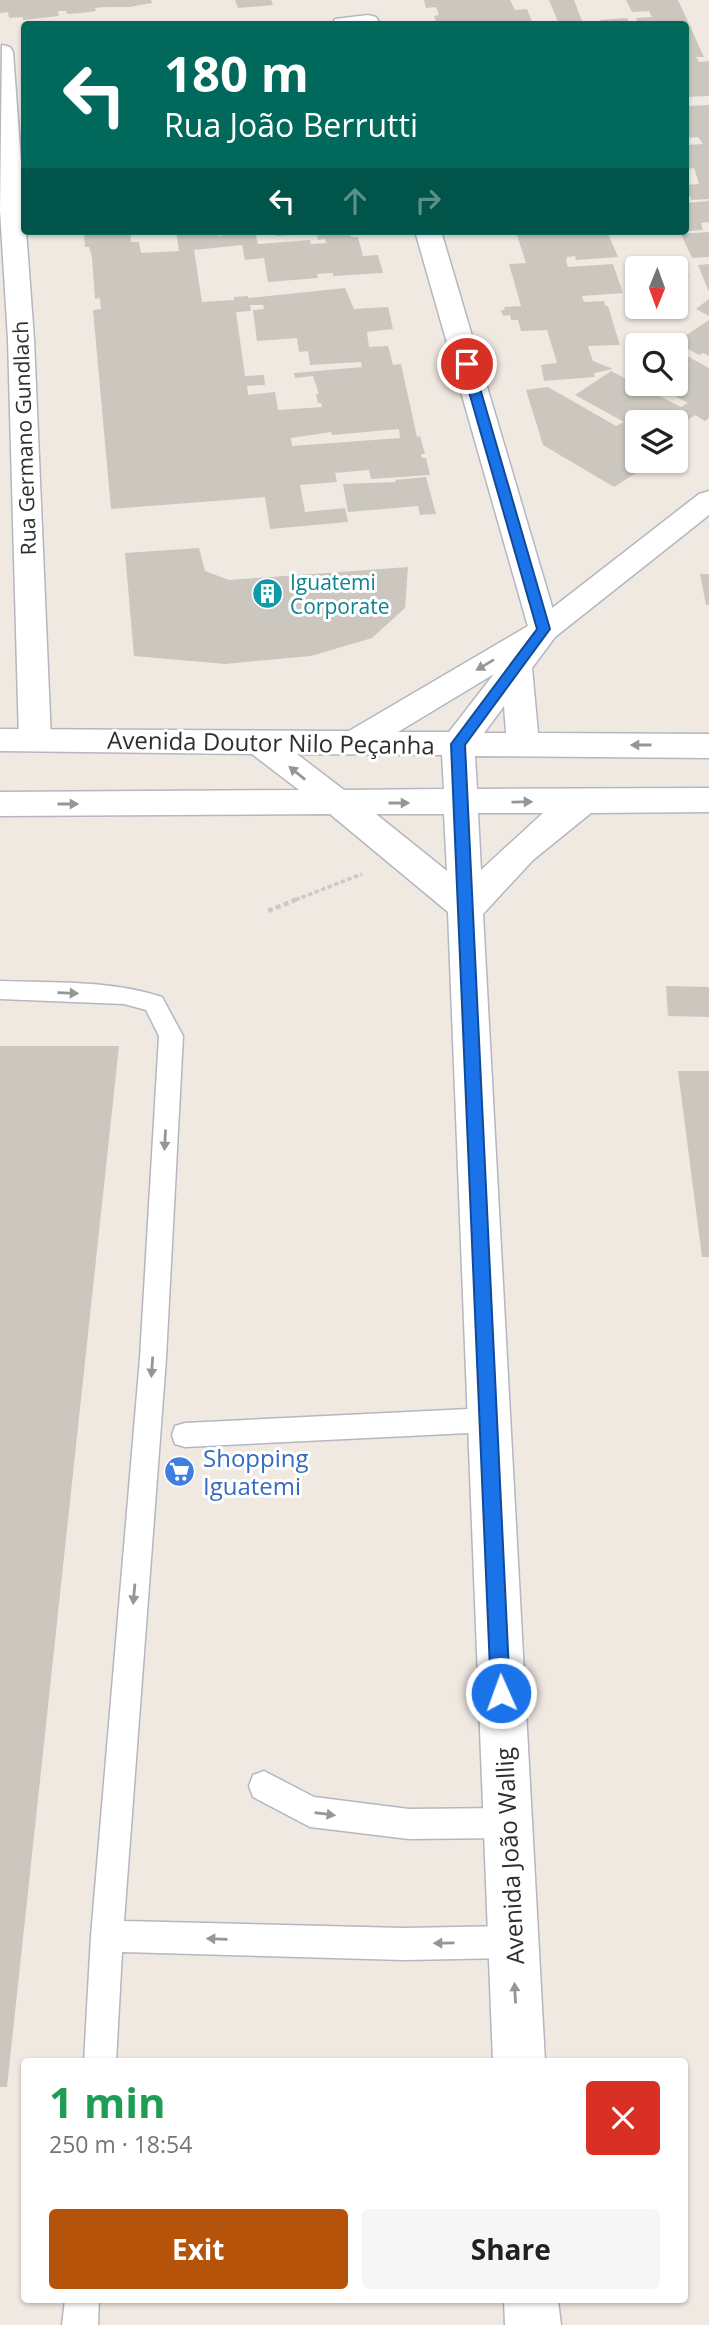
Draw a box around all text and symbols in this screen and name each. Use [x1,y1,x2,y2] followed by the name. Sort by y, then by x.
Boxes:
[164,40,309,106] text: 180 m
[49,49,140,140] icon: left
[164,103,418,146] text: Rua João Berrutti
[263,182,301,220] icon: left
[336,182,374,220] icon: ahead
[409,182,447,220] icon: right
[625,256,688,318] north arrow
[625,256,688,473] map controls
[6,320,42,556] street label: Rua Germano Gundlach
[625,333,688,396] button: search
[437,334,497,394] pin
[448,345,486,383] icon: arrive
[625,410,688,473] button: layers
[290,568,389,620] place label: Iguatemi Corporate
[250,577,284,611] building icon: Iguatemi Corporate
[476,658,495,671] one-way arrow
[107,723,435,761] street label: Avenida Doutor Nilo Peçanha
[630,740,652,751] one-way arrow
[288,765,306,780] one-way arrow
[511,796,533,808] one-way arrow
[388,797,410,809] one-way arrow
[57,798,79,810] one-way arrow
[57,987,79,998] one-way arrow
[159,1129,170,1151] one-way arrow
[146,1356,157,1378] one-way arrow
[203,1441,309,1502] place label: Shopping Iguatemi
[163,1454,197,1488] supermarket icon: Shopping Iguatemi
[128,1583,139,1605] one-way arrow
[464,1656,538,1730] position arrow
[487,1747,531,1965] street label: Avenida João Wallig
[314,1808,336,1819] one-way arrow
[206,1933,228,1945] one-way arrow
[433,1938,455,1949] one-way arrow
[510,1982,521,2004] one-way arrow
[49,2073,166,2130] text: 1 min
[586,2081,660,2155] button: close
[49,2128,192,2160] text: 250 m · 18:54
[49,2209,348,2289] button: Exit
[362,2209,660,2289] button: Share

